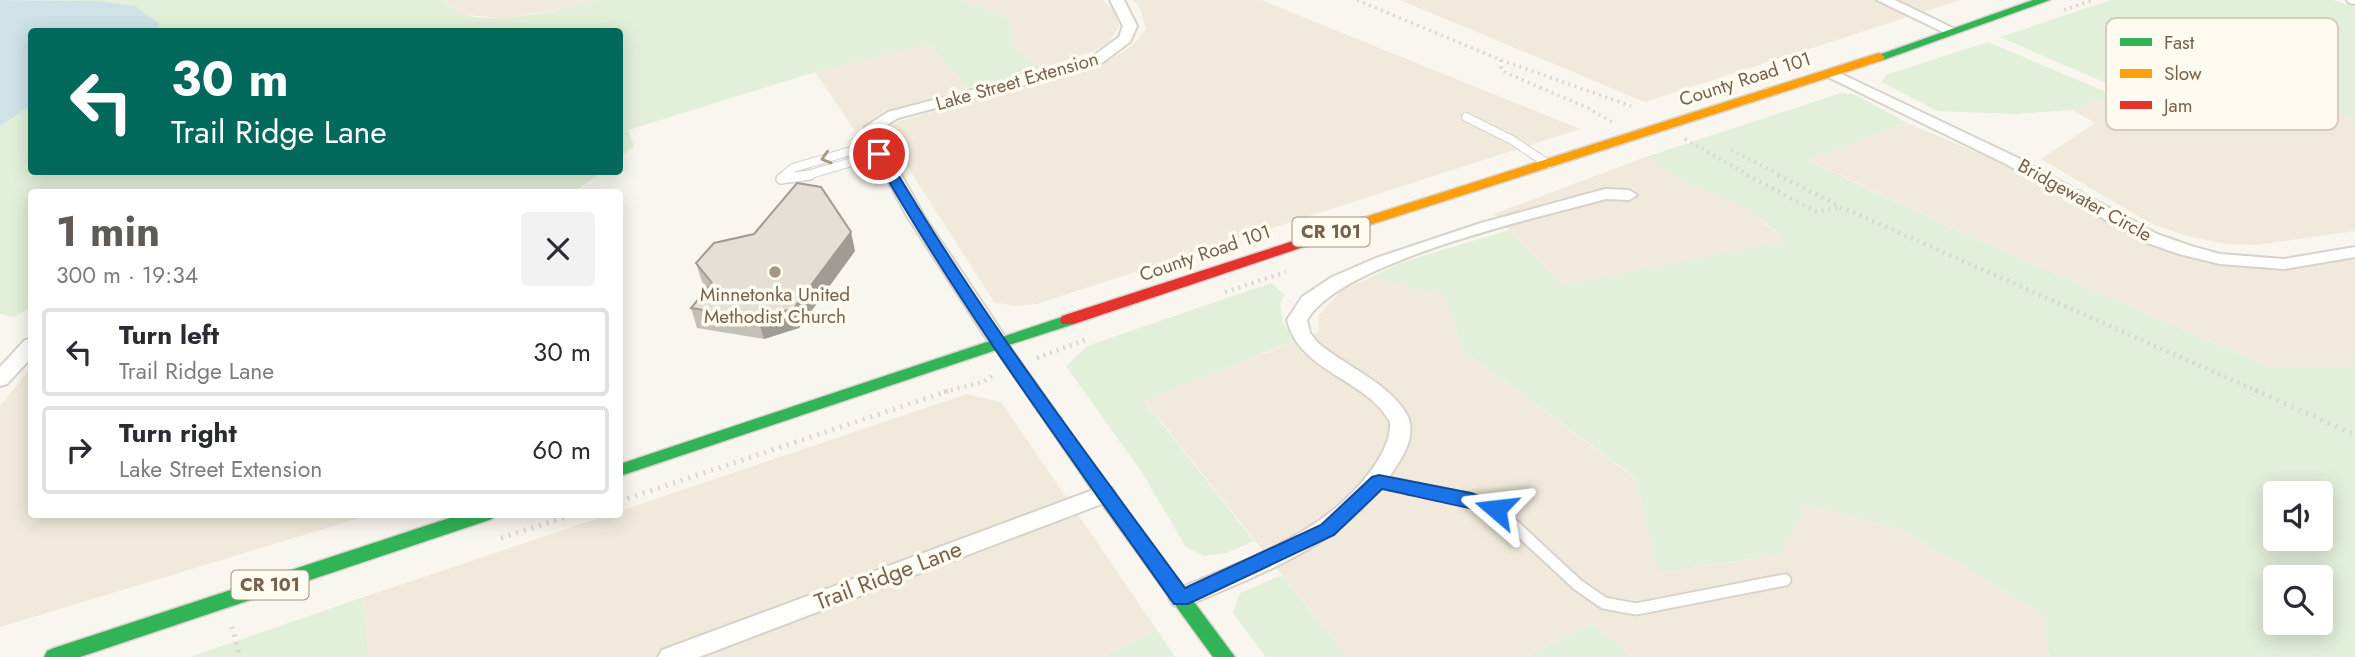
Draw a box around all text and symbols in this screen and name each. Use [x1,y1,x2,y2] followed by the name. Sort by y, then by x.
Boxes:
[2106,18,2338,130] legend
[2164,29,2195,56] text: Fast
[171,44,289,114] text: 30 m
[933,45,1101,117] street label: Lake Street Extension
[1676,45,1814,113] street label: County Road 101
[56,56,147,147] icon: left
[2164,60,2202,87] text: Slow
[2161,92,2193,119] text: Jam
[171,109,387,155] text: Trail Ridge Lane
[849,124,909,184] pin
[860,135,898,173] icon: arrive
[820,150,832,165] one-way arrow
[2013,152,2157,248] street label: Bridgewater Circle
[56,201,160,262] text: 1 min
[521,212,595,286] button: close
[1136,218,1274,288] street label: County Road 101
[1292,218,1370,246] road number: CR 101
[56,258,198,292] text: 300 m · 19:34
[767,264,783,280] marker: Minnetonka United Methodist Church
[700,281,850,330] place label: Minnetonka United Methodist Church
[119,316,219,354] text: Turn left
[60,333,98,371] icon: left
[533,333,591,371] text: 30 m
[119,354,274,388] text: Trail Ridge Lane
[119,414,237,452] text: Turn right
[60,431,98,469] icon: right
[532,431,591,469] text: 60 m
[119,452,322,486] text: Lake Street Extension
[1459,472,1533,546] position arrow
[2263,481,2333,635] map controls
[2263,481,2333,551] button: sound
[809,531,967,619] street label: Trail Ridge Lane
[2263,565,2333,635] button: search
[232,570,308,600] road number: CR 101

